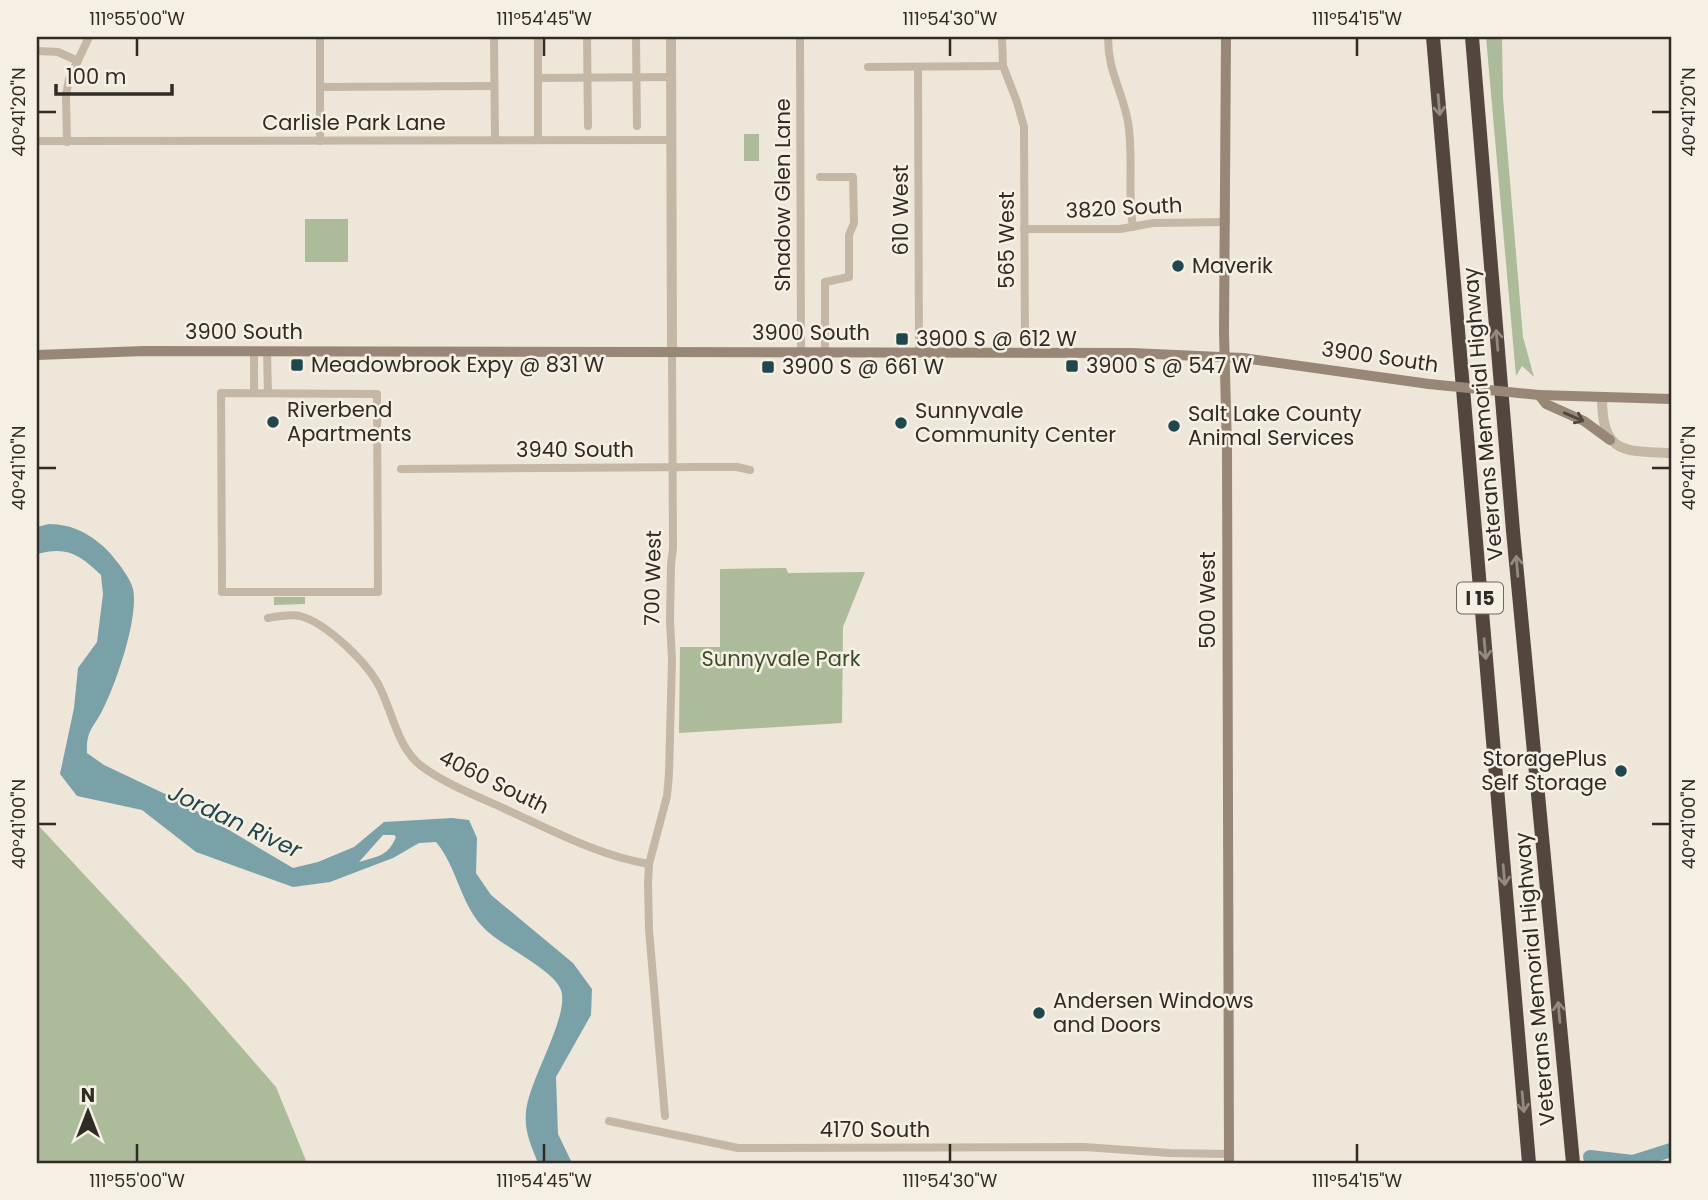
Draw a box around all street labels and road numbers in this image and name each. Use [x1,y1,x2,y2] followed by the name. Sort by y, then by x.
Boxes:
[768,98,797,292] street label: Shadow Glen Lane
[262,108,446,137] street label: Carlisle Park Lane
[886,165,915,255] street label: 610 West
[1065,190,1183,225] street label: 3820 South
[992,191,1021,289] street label: 565 West
[1455,266,1510,562] street label: Veterans Memorial Highway
[185,317,303,346] street label: 3900 South
[752,318,870,347] street label: 3900 South
[1320,334,1440,379] street label: 3900 South
[516,435,634,464] street label: 3940 South
[637,530,668,626] street label: 700 West
[1193,551,1222,649] street label: 500 West
[1457,582,1503,614] road number: I 15
[434,742,554,821] street label: 4060 South
[1507,831,1562,1127] street label: Veterans Memorial Highway
[820,1115,930,1144] street label: 4170 South

